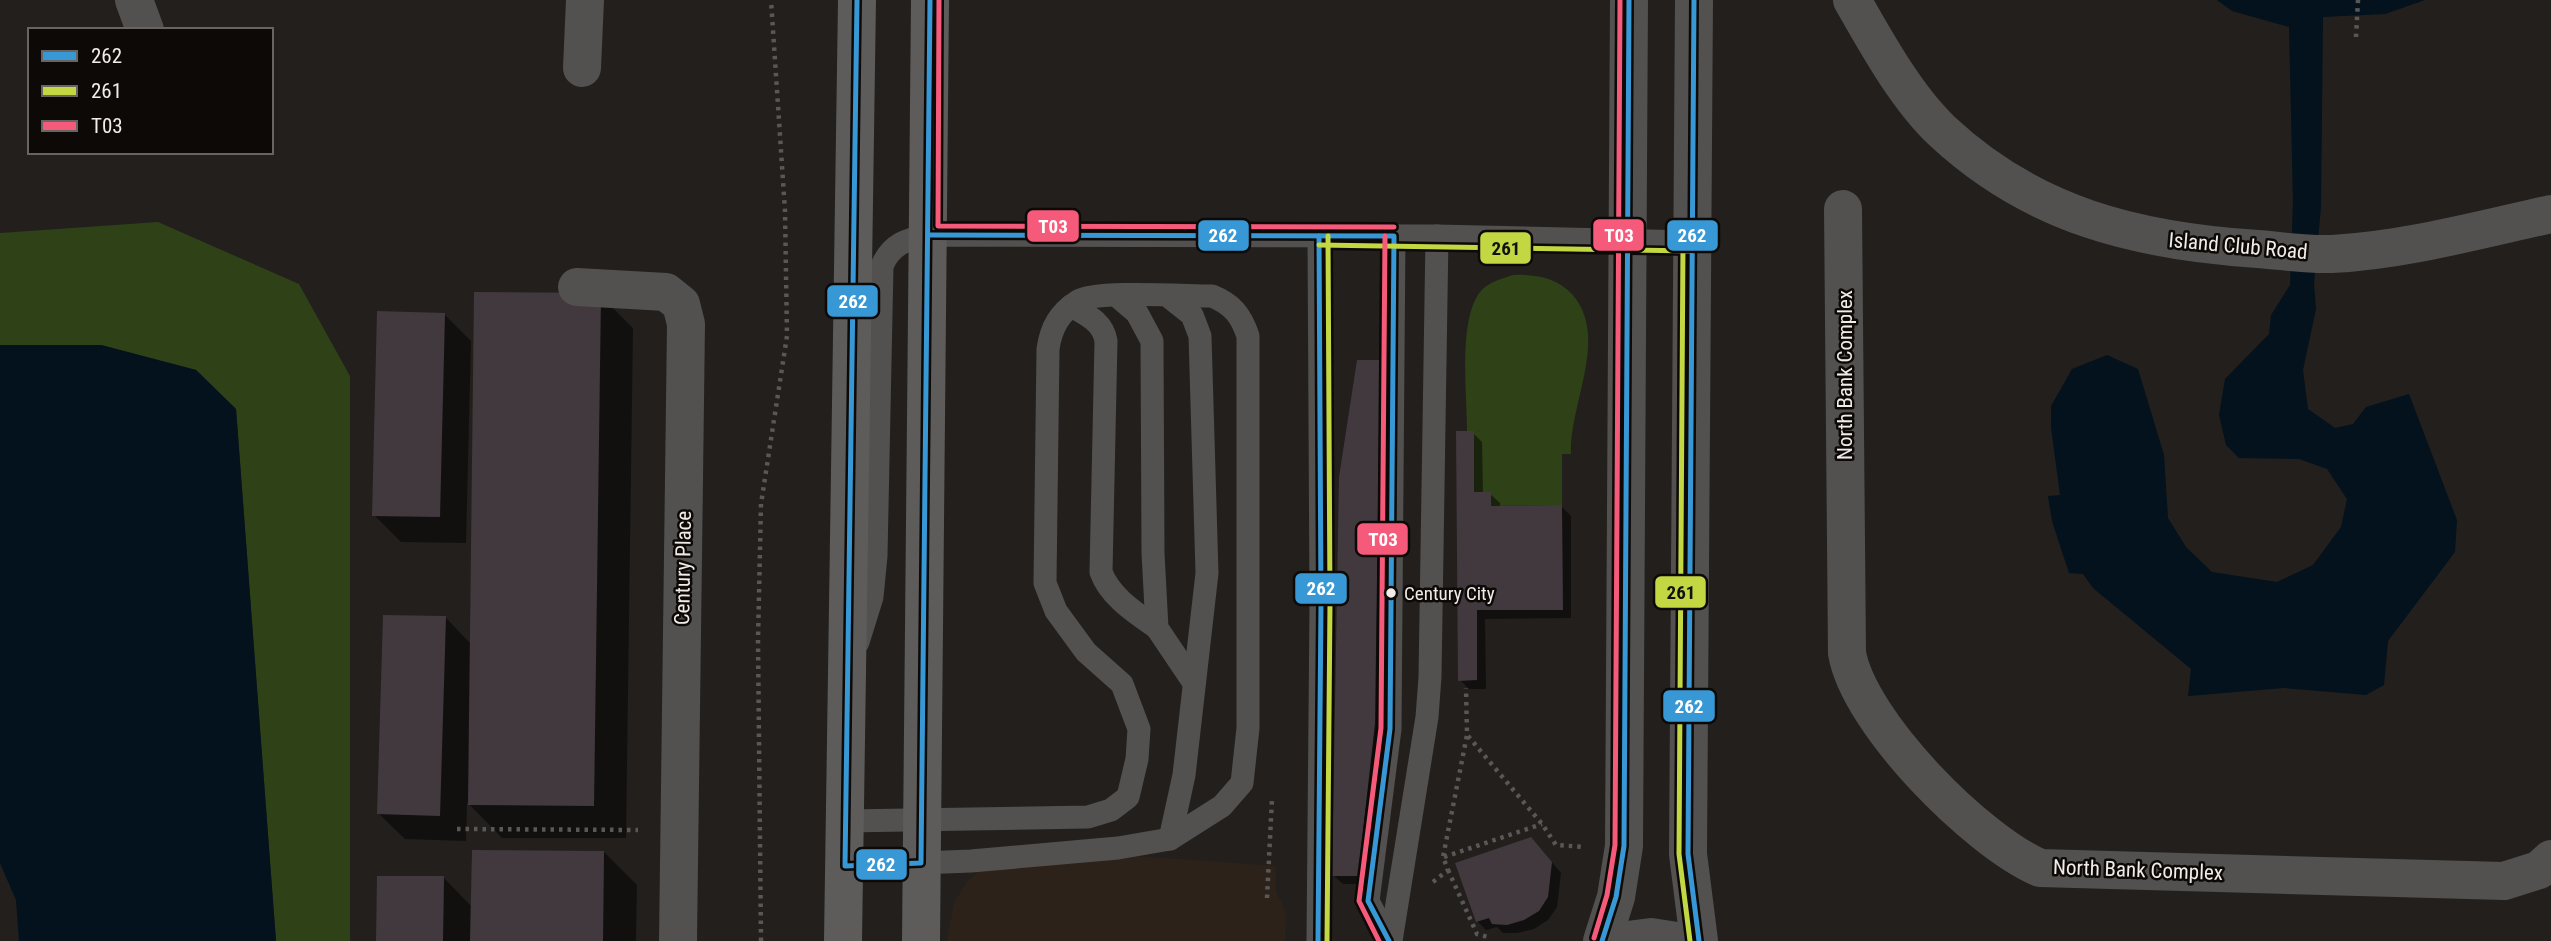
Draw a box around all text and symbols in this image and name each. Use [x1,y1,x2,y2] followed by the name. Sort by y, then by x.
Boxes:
[28,28,273,154] legend
[91,44,122,68] text: 262
[91,79,122,103] text: 261
[91,114,123,138] text: T03
[1026,209,1080,243] line badge: T03
[1038,215,1068,238] text: T03
[1592,218,1645,252] line badge: T03
[1197,219,1250,252] line badge: 262
[1666,219,1719,252] line badge: 262
[1209,224,1237,247] text: 262
[1604,224,1634,247] text: T03
[1678,224,1706,247] text: 262
[2168,228,2308,264] street label: Island Club Road
[1479,231,1532,265] line badge: 261
[1492,237,1520,260] text: 261
[826,284,879,318] line badge: 262
[839,290,867,313] text: 262
[1833,290,1857,460] street label: North Bank Complex
[670,510,696,625] street label: Century Place
[1356,522,1409,556] line badge: T03
[1368,528,1398,551] text: T03
[1294,572,1348,605] line badge: 262
[1654,575,1707,609] line badge: 261
[1307,577,1335,600] text: 262
[1667,581,1695,604] text: 261
[1404,582,1495,605] place label: Century City
[1384,586,1398,600] marker: Century City
[1662,689,1716,723] line badge: 262
[1675,695,1703,718] text: 262
[855,848,908,881] line badge: 262
[867,853,895,876] text: 262
[2053,855,2223,885] street label: North Bank Complex

